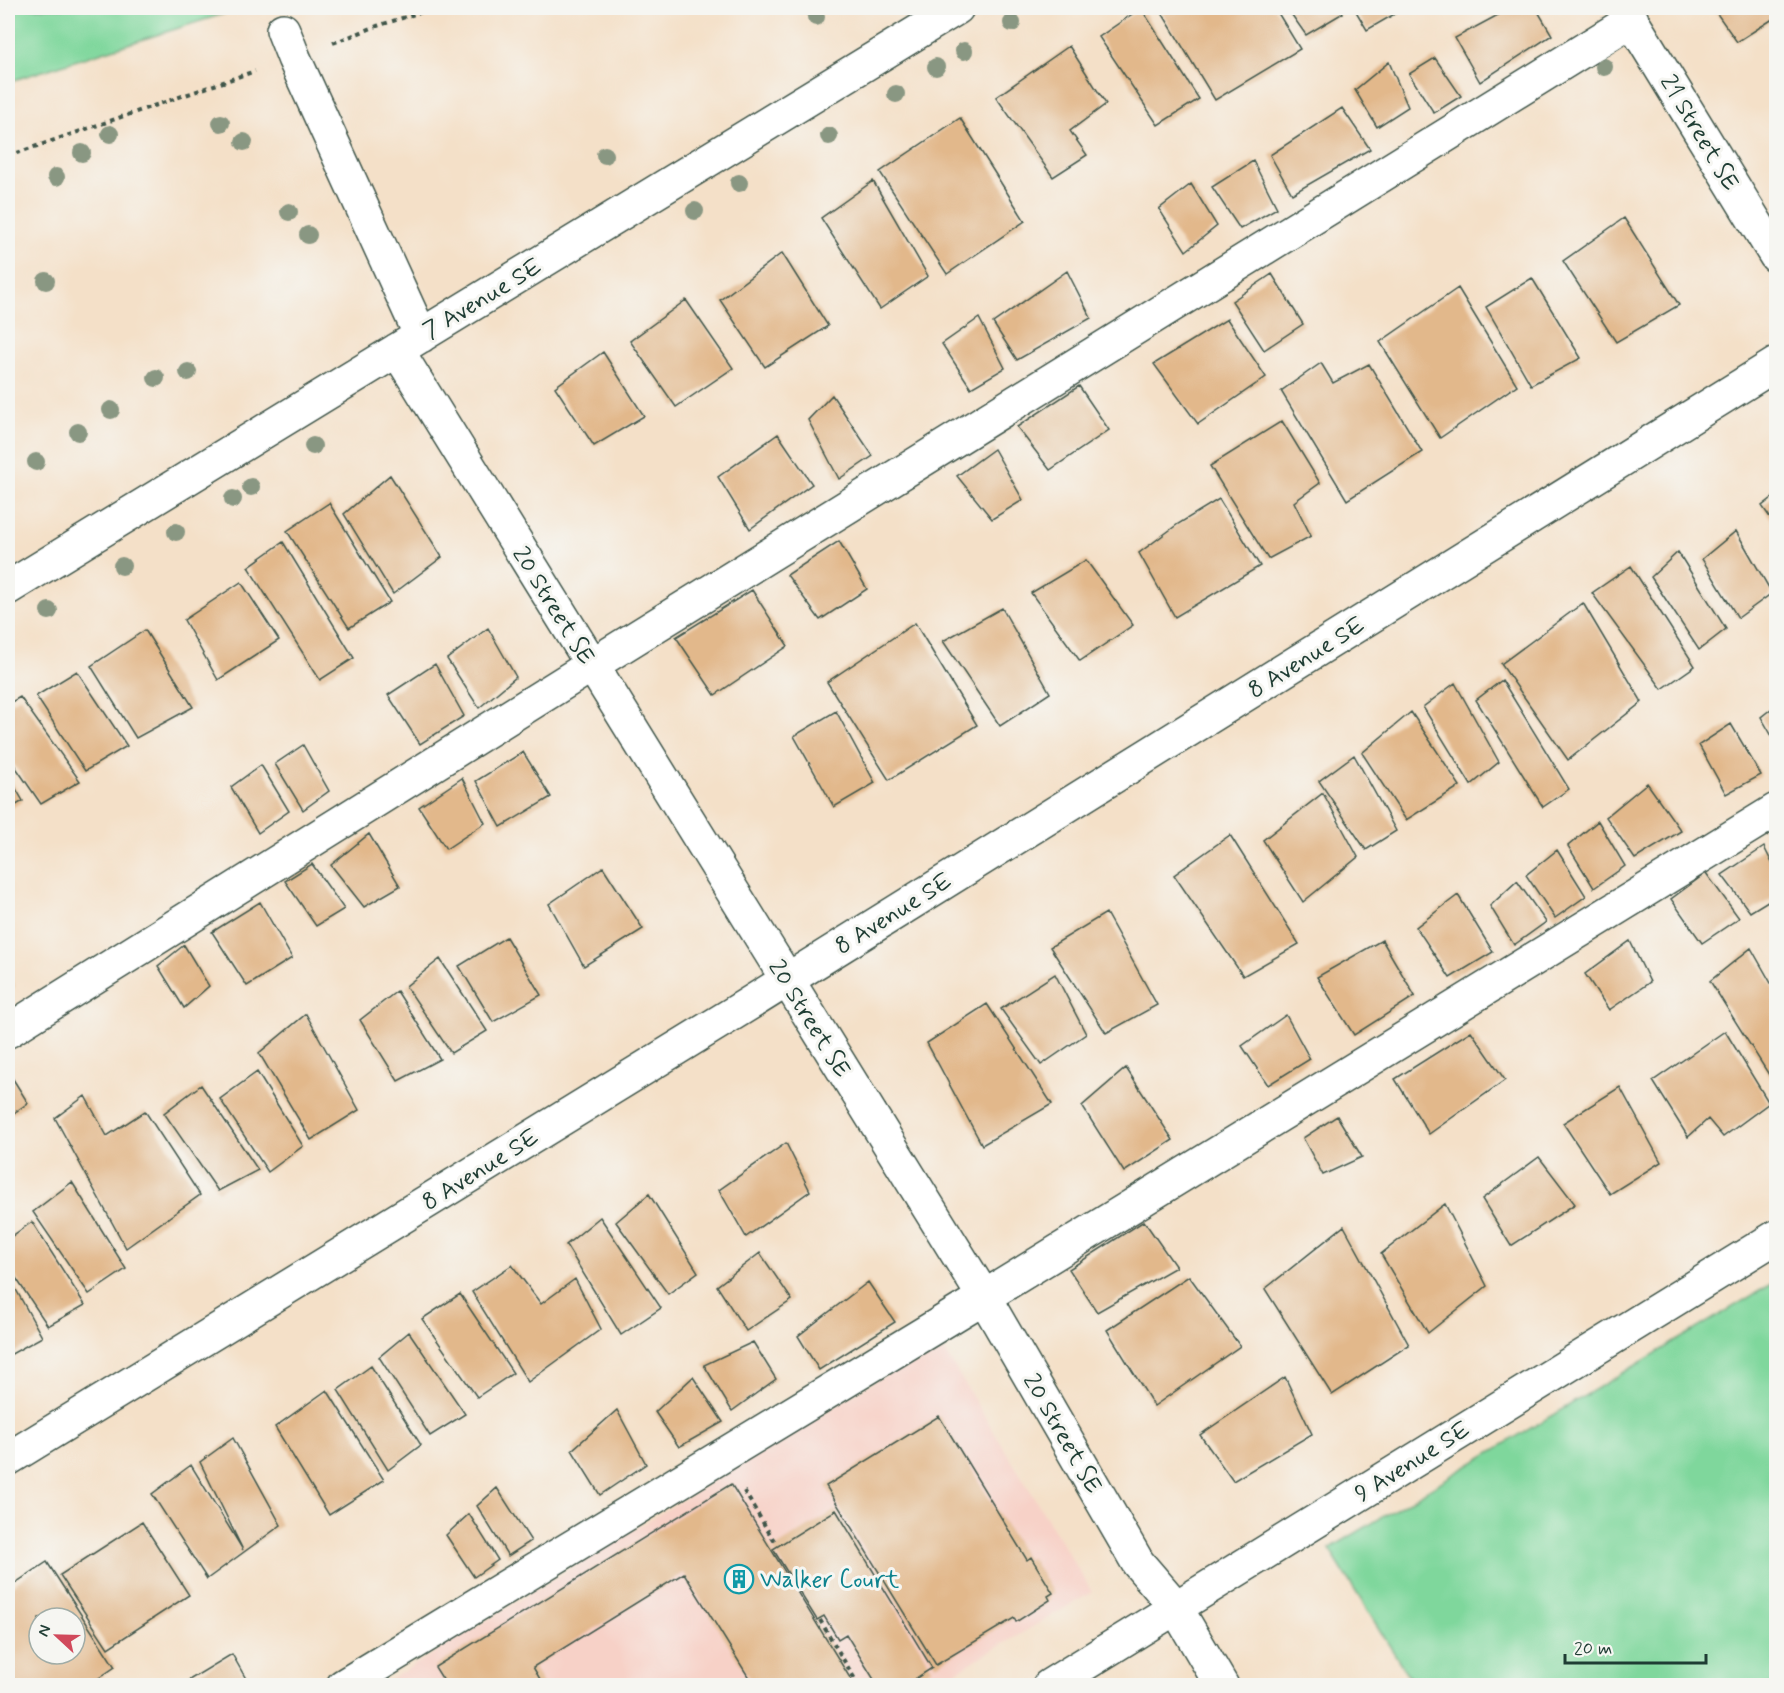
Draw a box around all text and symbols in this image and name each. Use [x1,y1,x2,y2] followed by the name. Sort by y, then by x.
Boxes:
[1652,69,1746,197] street label: 21 Street SE
[418,252,548,347] street label: 7 Avenue SE
[504,541,601,671] street label: 20 Street SE
[1243,610,1371,706] street label: 8 Avenue SE
[830,866,958,962] street label: 8 Avenue SE
[760,954,857,1084] street label: 20 Street SE
[417,1122,545,1218] street label: 8 Avenue SE
[1015,1368,1109,1499] street label: 20 Street SE
[1349,1415,1476,1510] street label: 9 Avenue SE
[723,1563,755,1595] building icon: Walker Court
[760,1565,899,1596] place label: Walker Court
[27,1606,87,1666] north arrow
[33,1622,56,1640] text: N
[1565,1627,1706,1665] scale bar
[1574,1637,1612,1661] text: 20 m

